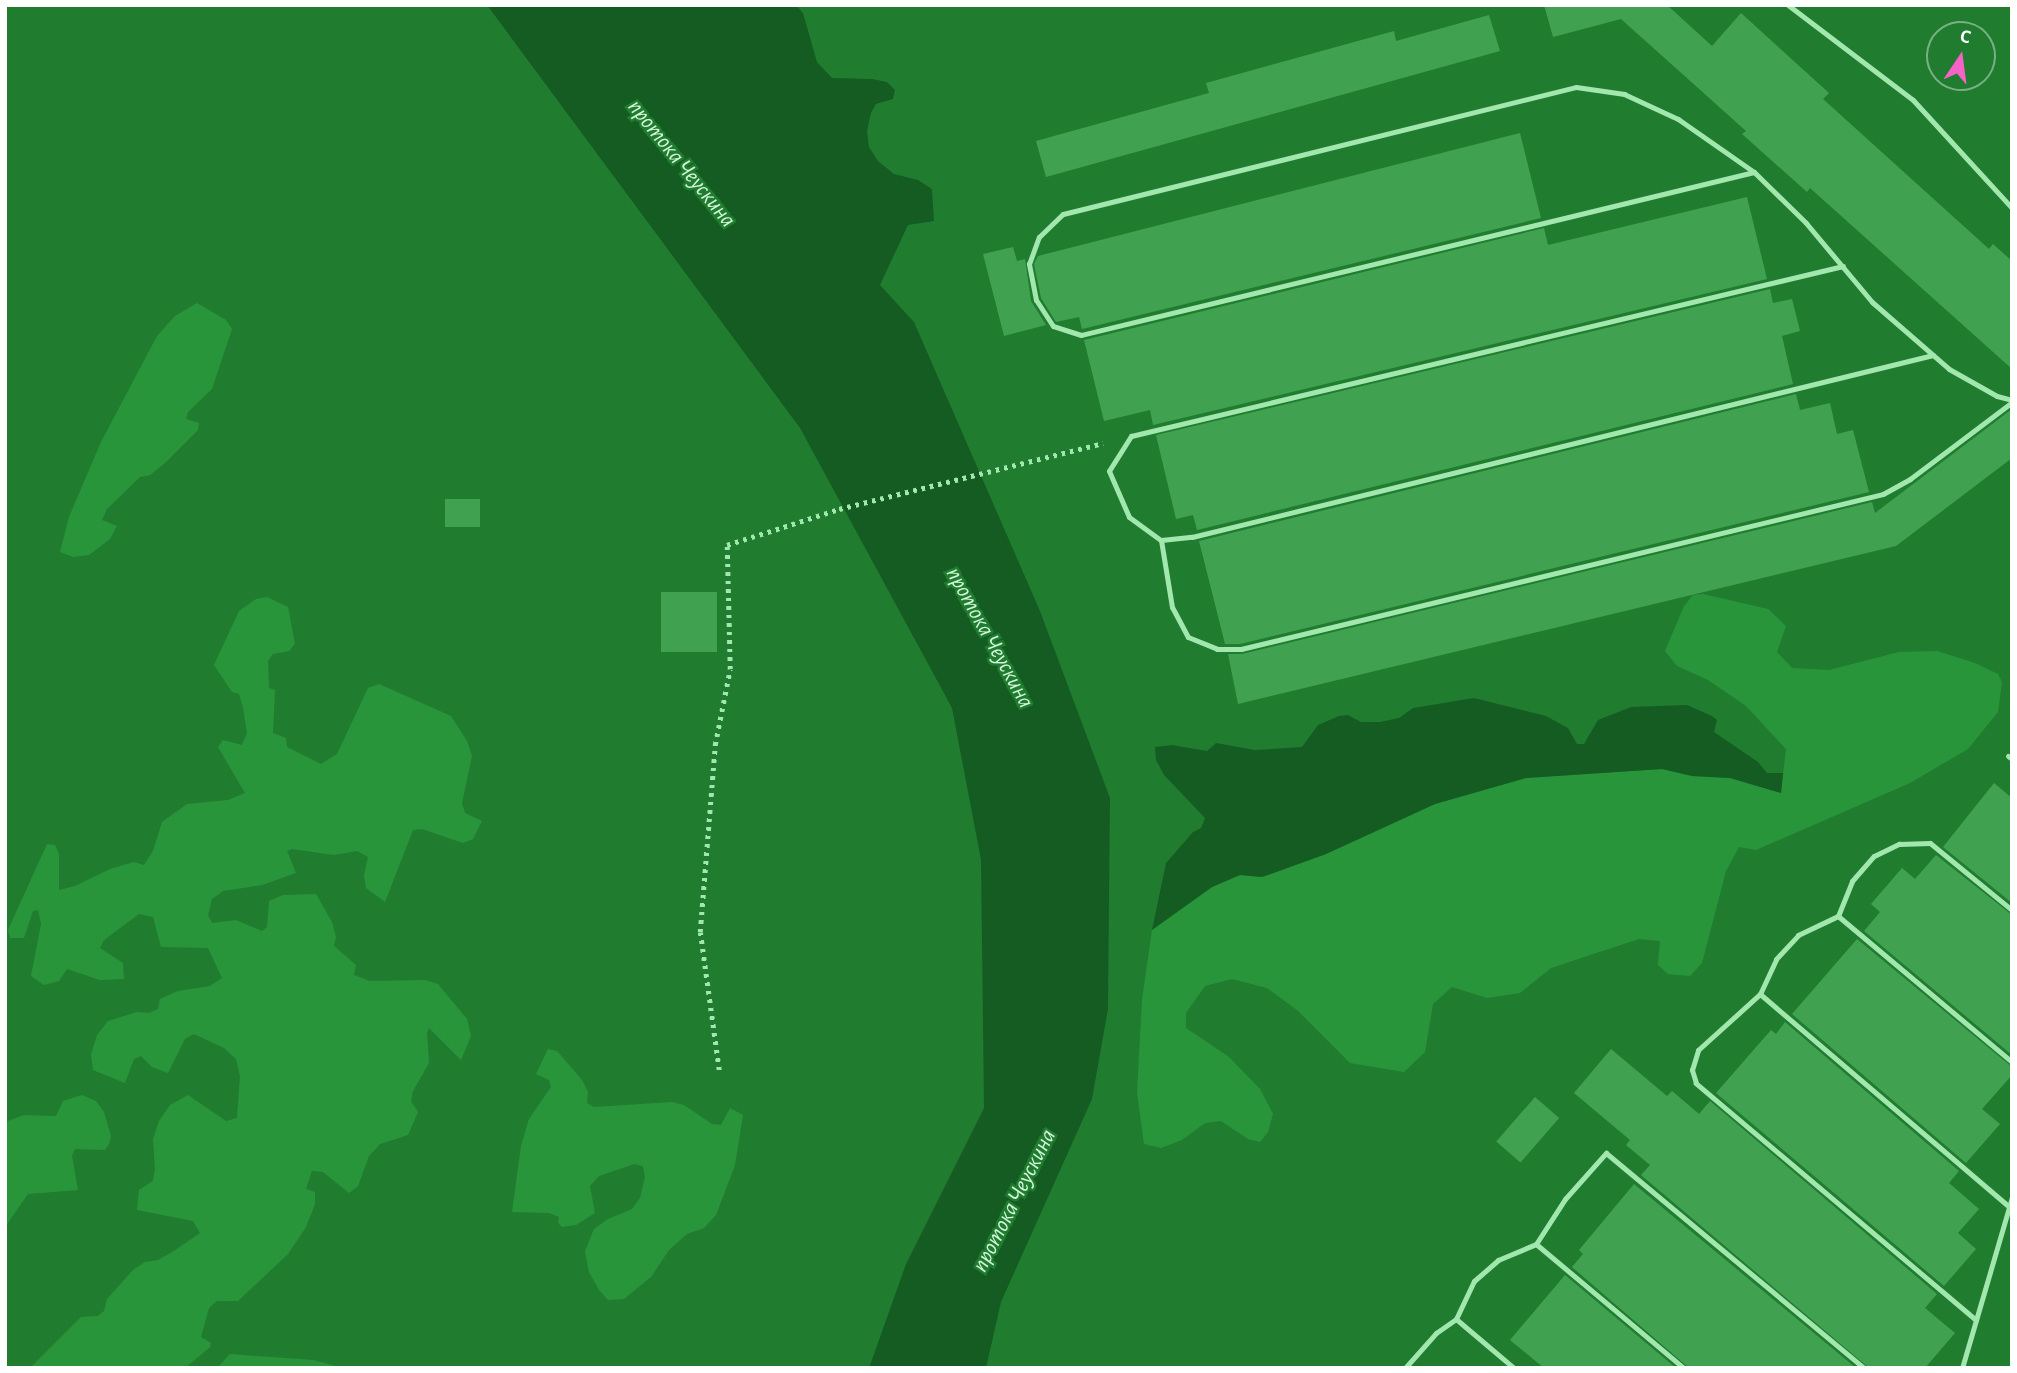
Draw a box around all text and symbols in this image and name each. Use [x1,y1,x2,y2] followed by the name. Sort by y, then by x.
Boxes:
[1926,21,1996,91] north arrow
[1958,27,1973,47] text: С
[621,94,741,234] water label: протока Чеускина
[939,563,1039,713] water label: протока Чеускина
[967,1125,1063,1277] water label: протока Чеускина

